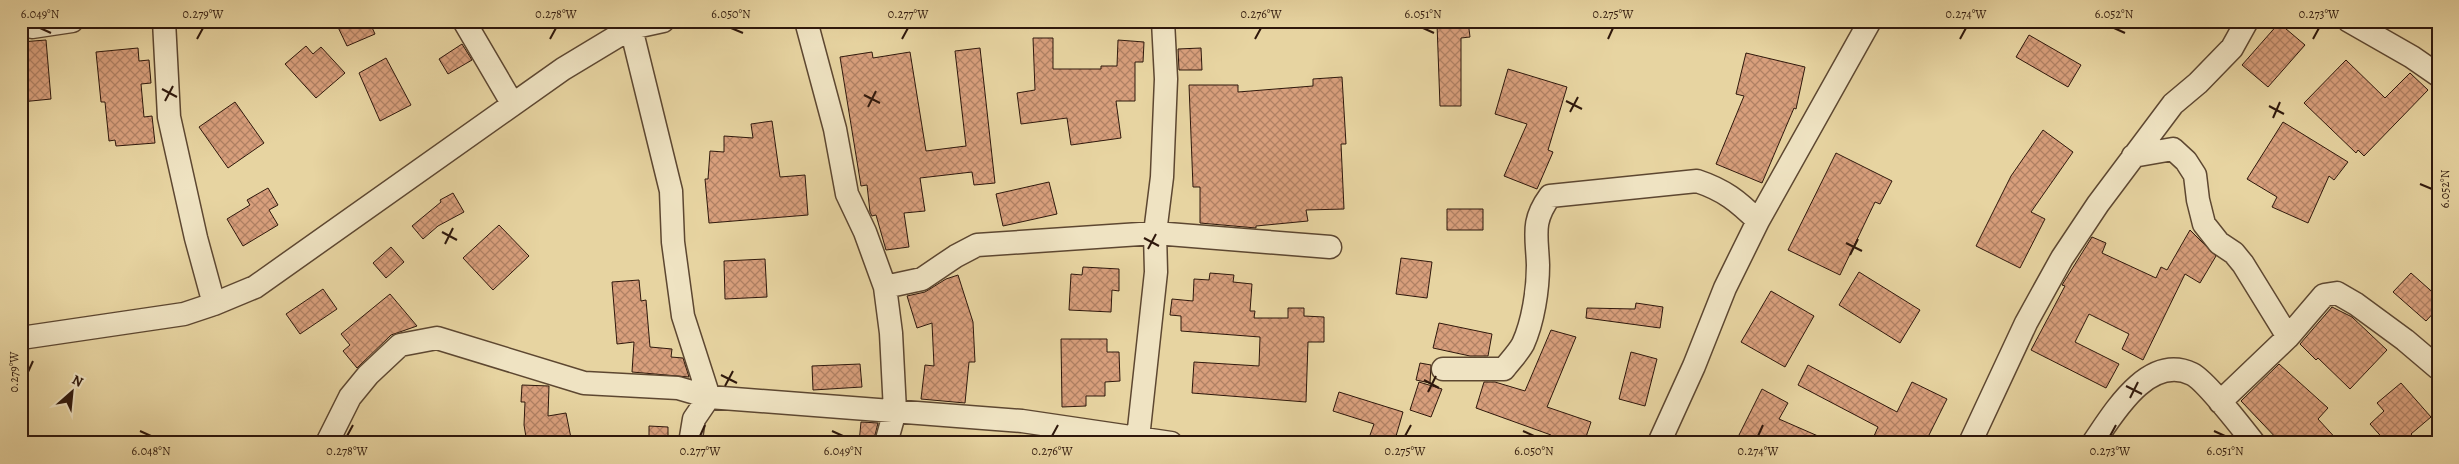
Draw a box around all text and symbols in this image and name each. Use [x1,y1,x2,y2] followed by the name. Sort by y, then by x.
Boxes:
[21,6,60,22] text: 6.049°N
[182,6,224,22] text: 0.279°W
[535,6,578,22] text: 0.278°W
[711,6,751,22] text: 6.050°N
[888,6,929,22] text: 0.277°W
[1240,6,1282,22] text: 0.276°W
[1404,6,1442,22] text: 6.051°N
[1593,6,1634,22] text: 0.275°W
[1945,6,1987,22] text: 0.274°W
[2095,6,2134,22] text: 6.052°N
[2299,6,2340,22] text: 0.273°W
[2437,169,2453,208] text: 6.052°N
[6,351,22,393] text: 0.279°W
[48,366,98,416] north arrow
[69,370,87,392] text: N
[131,443,171,459] text: 6.048°N
[326,443,369,459] text: 0.278°W
[680,443,721,459] text: 0.277°W
[824,443,863,459] text: 6.049°N
[1031,443,1073,459] text: 0.276°W
[1385,443,1426,459] text: 0.275°W
[1514,443,1554,459] text: 6.050°N
[1737,443,1779,459] text: 0.274°W
[2090,443,2131,459] text: 0.273°W
[2206,443,2244,459] text: 6.051°N

